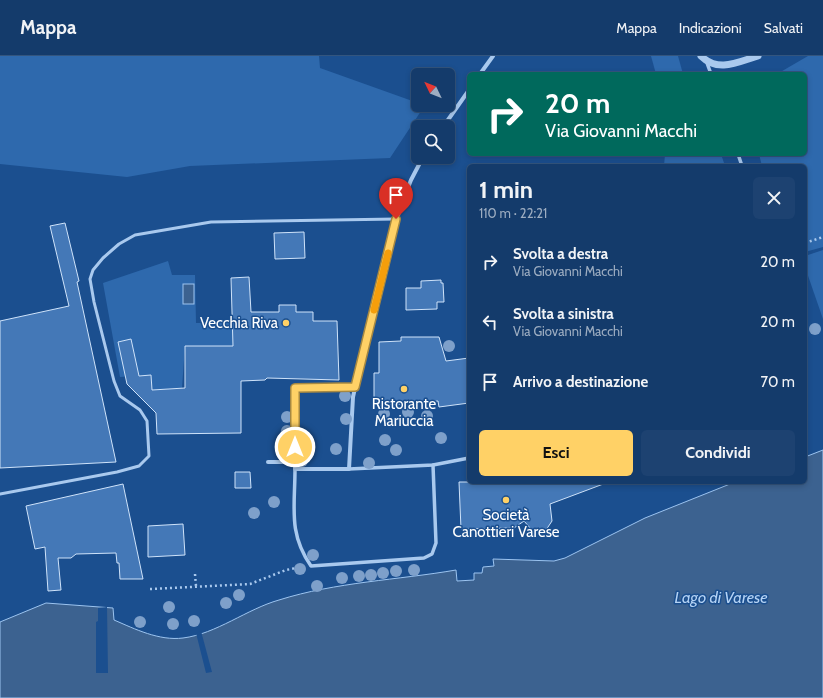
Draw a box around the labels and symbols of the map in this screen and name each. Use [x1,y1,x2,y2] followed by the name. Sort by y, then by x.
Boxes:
[411,68,455,112] north arrow
[379,178,413,219] pin
[200,314,279,332] place label: Vecchia Riva
[281,318,291,328] marker: Vecchia Riva
[399,384,409,394] marker: Ristorante Mariuccia
[372,395,436,430] place label: Ristorante Mariuccia
[274,426,316,468] position arrow
[501,495,511,505] marker: Società Canottieri Varese
[452,506,560,541] place label: Società Canottieri Varese
[674,588,768,607] water label: Lago di Varese

